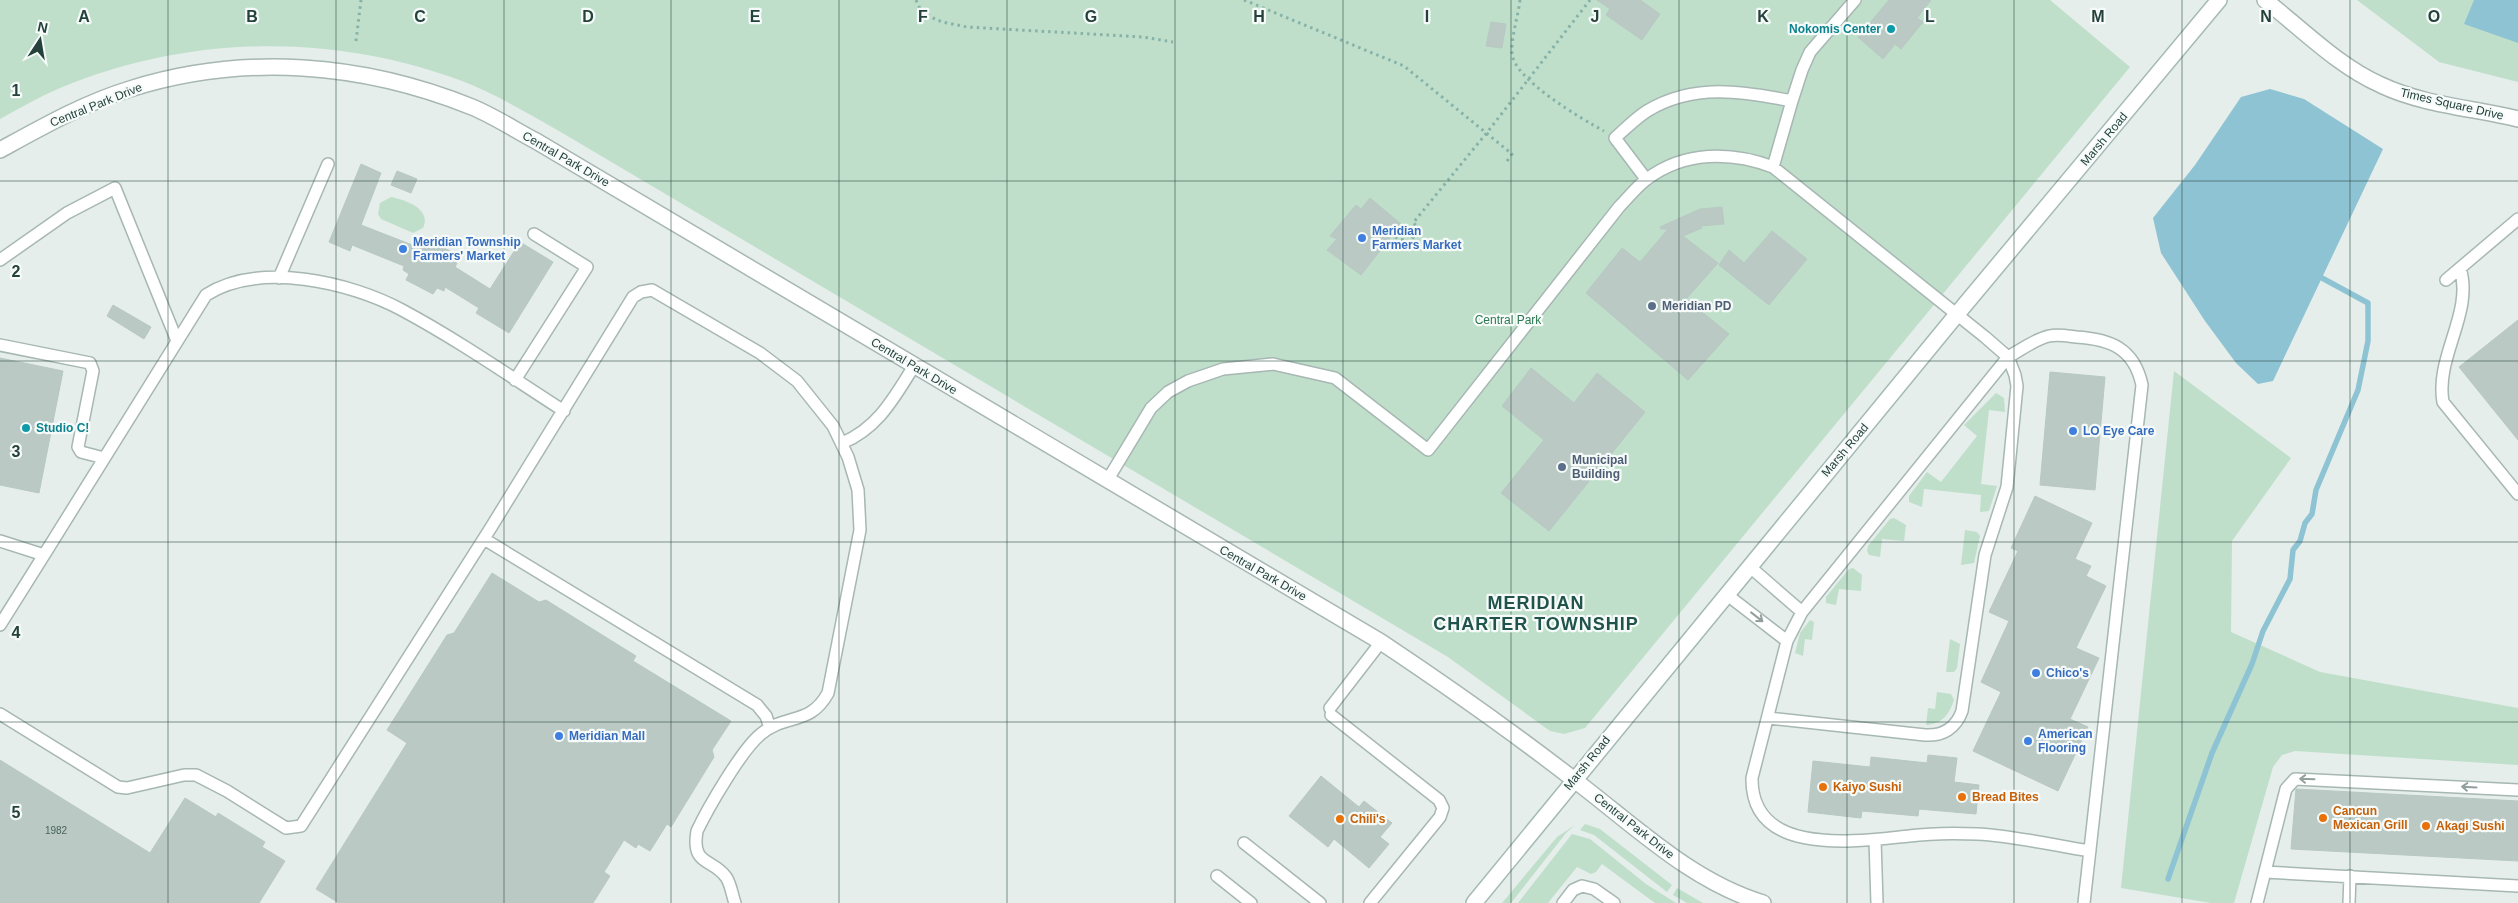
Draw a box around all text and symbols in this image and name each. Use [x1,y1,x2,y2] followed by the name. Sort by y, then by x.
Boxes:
[78,8,90,25] text: A
[246,8,258,25] text: B
[414,8,426,25] text: C
[582,8,594,25] text: D
[750,8,761,25] text: E
[918,8,928,25] text: F
[1085,8,1097,25] text: G
[1253,8,1265,25] text: H
[1425,8,1429,25] text: I
[1591,8,1599,25] text: J
[1757,8,1769,25] text: K
[1925,8,1935,25] text: L
[2091,8,2105,25] text: M
[2260,8,2272,25] text: N
[2428,8,2440,25] text: O
[15,15,65,65] north arrow
[36,18,49,36] text: N
[1789,22,1881,36] place label: Nokomis Center
[1885,23,1897,35] marker: Nokomis Center
[48,80,144,130] street label: Central Park Drive
[12,82,21,99] text: 1
[2399,85,2505,123] street label: Times Square Drive
[2078,109,2130,169] street label: Marsh Road
[520,128,612,190] street label: Central Park Drive
[1372,224,1461,252] place label: Meridian Farmers Market
[1356,232,1368,244] marker: Meridian Farmers Market
[413,235,521,263] place label: Meridian Township Farmers' Market
[397,243,409,255] marker: Meridian Township Farmers' Market
[12,263,21,280] text: 2
[1662,299,1732,313] place label: Meridian PD
[1646,300,1658,312] marker: Meridian PD
[1475,313,1542,327] park label: Central Park
[868,335,960,397] street label: Central Park Drive
[1819,420,1871,480] street label: Marsh Road
[36,421,89,435] place label: Studio C!
[20,422,32,434] marker: Studio C!
[2083,424,2155,438] place label: LO Eye Care
[2067,425,2079,437] marker: LO Eye Care
[12,443,21,460] text: 3
[1572,453,1627,481] place label: Municipal Building
[1556,461,1568,473] marker: Municipal Building
[1217,542,1309,604] street label: Central Park Drive
[1433,593,1639,634] district label: MERIDIAN CHARTER TOWNSHIP
[1750,612,1763,623] one-way arrow
[12,624,21,641] text: 4
[2046,666,2089,680] place label: Chico's
[2030,667,2042,679] marker: Chico's
[2038,727,2093,755] place label: American Flooring
[569,729,645,743] place label: Meridian Mall
[553,730,565,742] marker: Meridian Mall
[1561,733,1613,793] street label: Marsh Road
[2022,735,2034,747] marker: American Flooring
[2299,774,2315,783] one-way arrow
[1833,780,1902,794] place label: Kaiyo Sushi
[1817,781,1829,793] marker: Kaiyo Sushi
[2462,783,2478,792] one-way arrow
[1591,790,1677,862] street label: Central Park Drive
[1972,790,2039,804] place label: Bread Bites
[1956,791,1968,803] marker: Bread Bites
[12,804,21,821] text: 5
[2333,804,2408,832] place label: Cancun Mexican Grill
[1350,812,1386,826] place label: Chili's
[2317,812,2329,824] marker: Cancun Mexican Grill
[1334,813,1346,825] marker: Chili's
[2436,819,2505,833] place label: Akagi Sushi
[2420,820,2432,832] marker: Akagi Sushi
[45,825,68,836] house number: 1982

